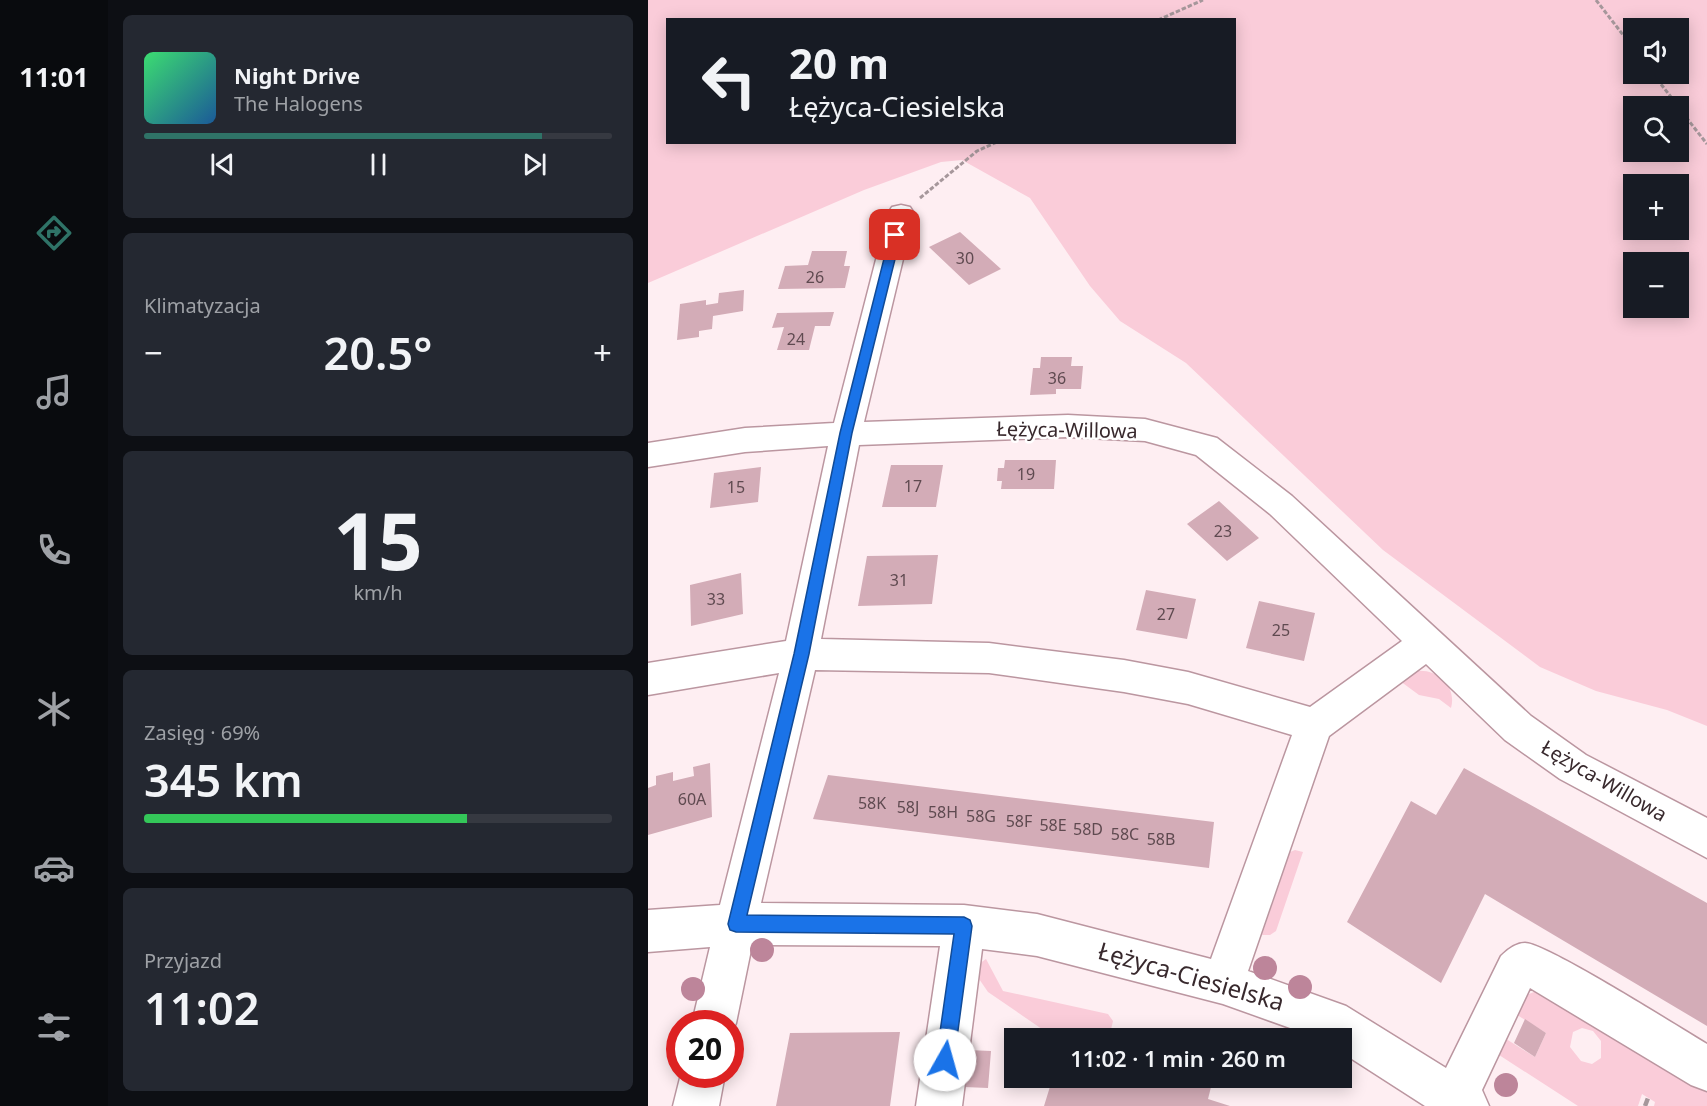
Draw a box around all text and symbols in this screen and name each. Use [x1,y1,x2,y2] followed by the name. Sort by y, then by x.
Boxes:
[1623,18,1689,318] map controls
[1623,18,1689,84] button: sound
[789,34,889,91] text: 20 m
[690,42,768,120] icon: left
[19,58,89,95] text: 11:01
[234,60,360,90] text: Night Drive
[789,88,1005,125] text: Łężyca-Ciesielska
[234,90,363,117] text: The Halogens
[1623,96,1689,162] button: search
[206,148,239,181] icon: previous
[362,148,395,181] icon: pause
[518,148,551,181] icon: next
[1623,174,1689,240] button: +
[869,209,920,260] pin
[33,212,75,254] icon: directions
[878,218,911,251] icon: arrive
[956,247,974,269] house number: 30
[1623,252,1689,318] button: −
[806,266,824,288] house number: 26
[144,292,261,319] text: Klimatyzacja
[324,322,432,383] text: 20.5°
[787,328,805,350] house number: 24
[144,330,163,375] text: −
[593,330,612,375] text: +
[1048,367,1066,389] house number: 36
[33,371,75,413] icon: music
[996,415,1138,444] street label: Łężyca-Willowa
[1017,463,1035,485] house number: 19
[904,475,922,497] house number: 17
[727,476,745,498] house number: 15
[333,487,423,593] text: 15
[1214,520,1232,542] house number: 23
[33,529,75,571] icon: phone
[890,569,908,591] house number: 31
[353,579,403,606] text: km/h
[707,588,725,610] house number: 33
[1157,603,1175,625] house number: 27
[1272,619,1290,641] house number: 25
[33,688,75,730] icon: climate
[144,719,260,746] text: Zasięg · 69%
[1536,734,1672,828] street label: Łężyca-Willowa
[144,749,303,810] text: 345 km
[678,788,707,810] house number: 60A
[858,792,886,814] house number: 58K
[897,796,919,818] house number: 58J
[928,801,958,823] house number: 58H
[966,805,996,827] house number: 58G
[1006,810,1032,832] house number: 58F
[1039,814,1067,836] house number: 58E
[1073,818,1103,840] house number: 58D
[1111,823,1139,845] house number: 58C
[1147,828,1175,850] house number: 58B
[33,847,75,889] icon: car
[1094,933,1288,1018] street label: Łężyca-Ciesielska
[144,947,222,974] text: Przyjazd
[144,977,259,1038] text: 11:02
[33,1006,75,1048] icon: filters
[666,1010,744,1088] speed limit sign: 20
[913,1028,977,1092] position arrow
[1070,1043,1286,1073] text: 11:02 · 1 min · 260 m

